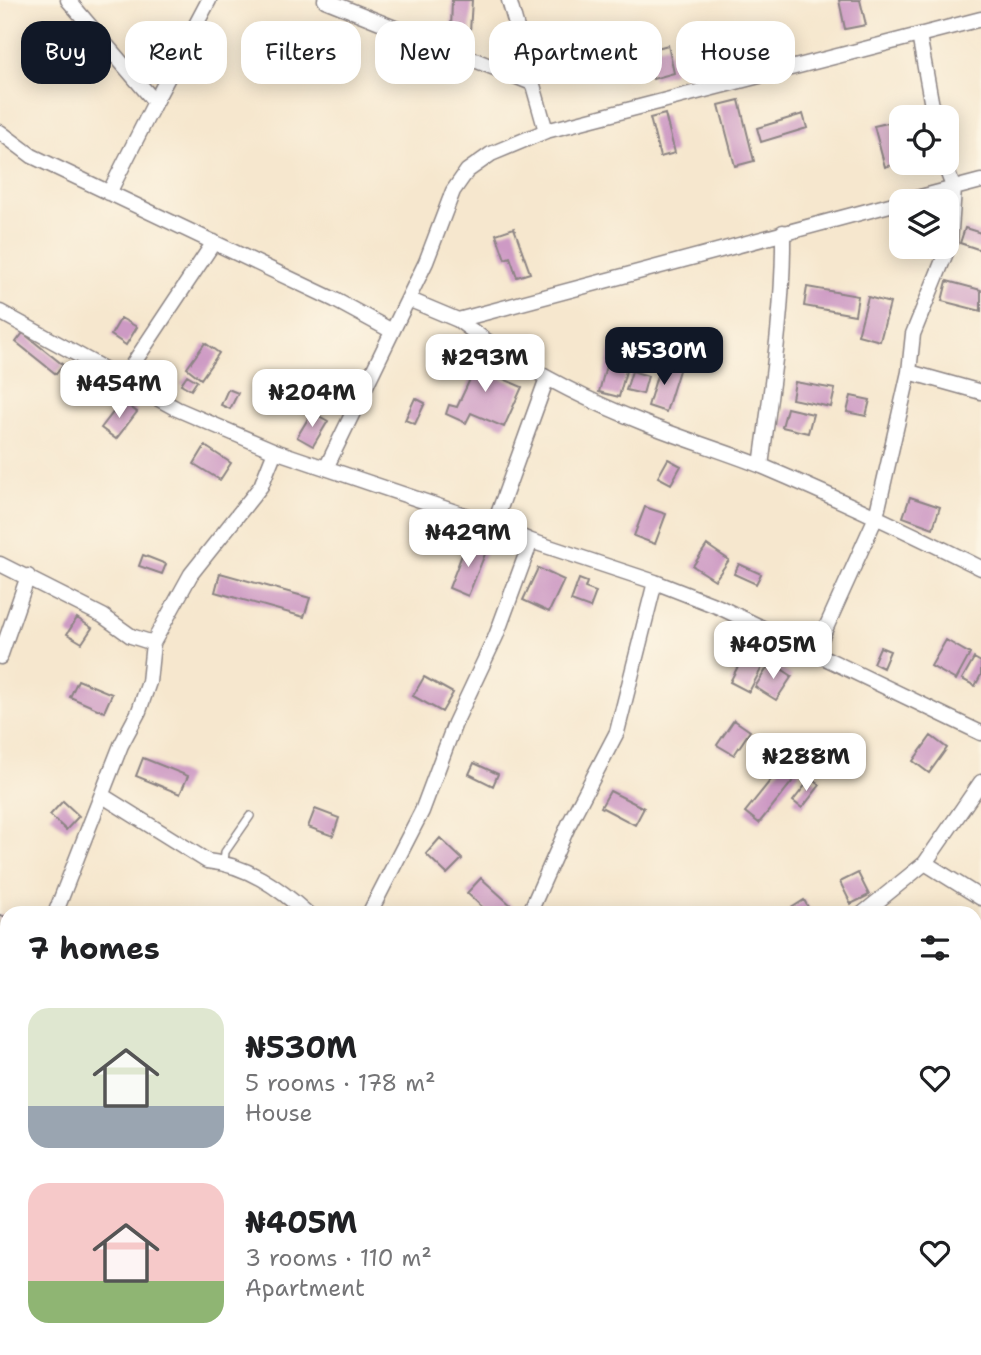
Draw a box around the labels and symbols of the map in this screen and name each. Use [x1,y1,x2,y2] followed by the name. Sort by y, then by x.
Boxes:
[615,328,713,387] pin: ₦530M
[436,334,534,394] pin: ₦293M
[70,360,168,420] pin: ₦454M
[263,370,361,429] pin: ₦204M
[419,510,517,569] pin: ₦429M
[724,622,822,681] pin: ₦405M
[757,734,855,793] pin: ₦288M

